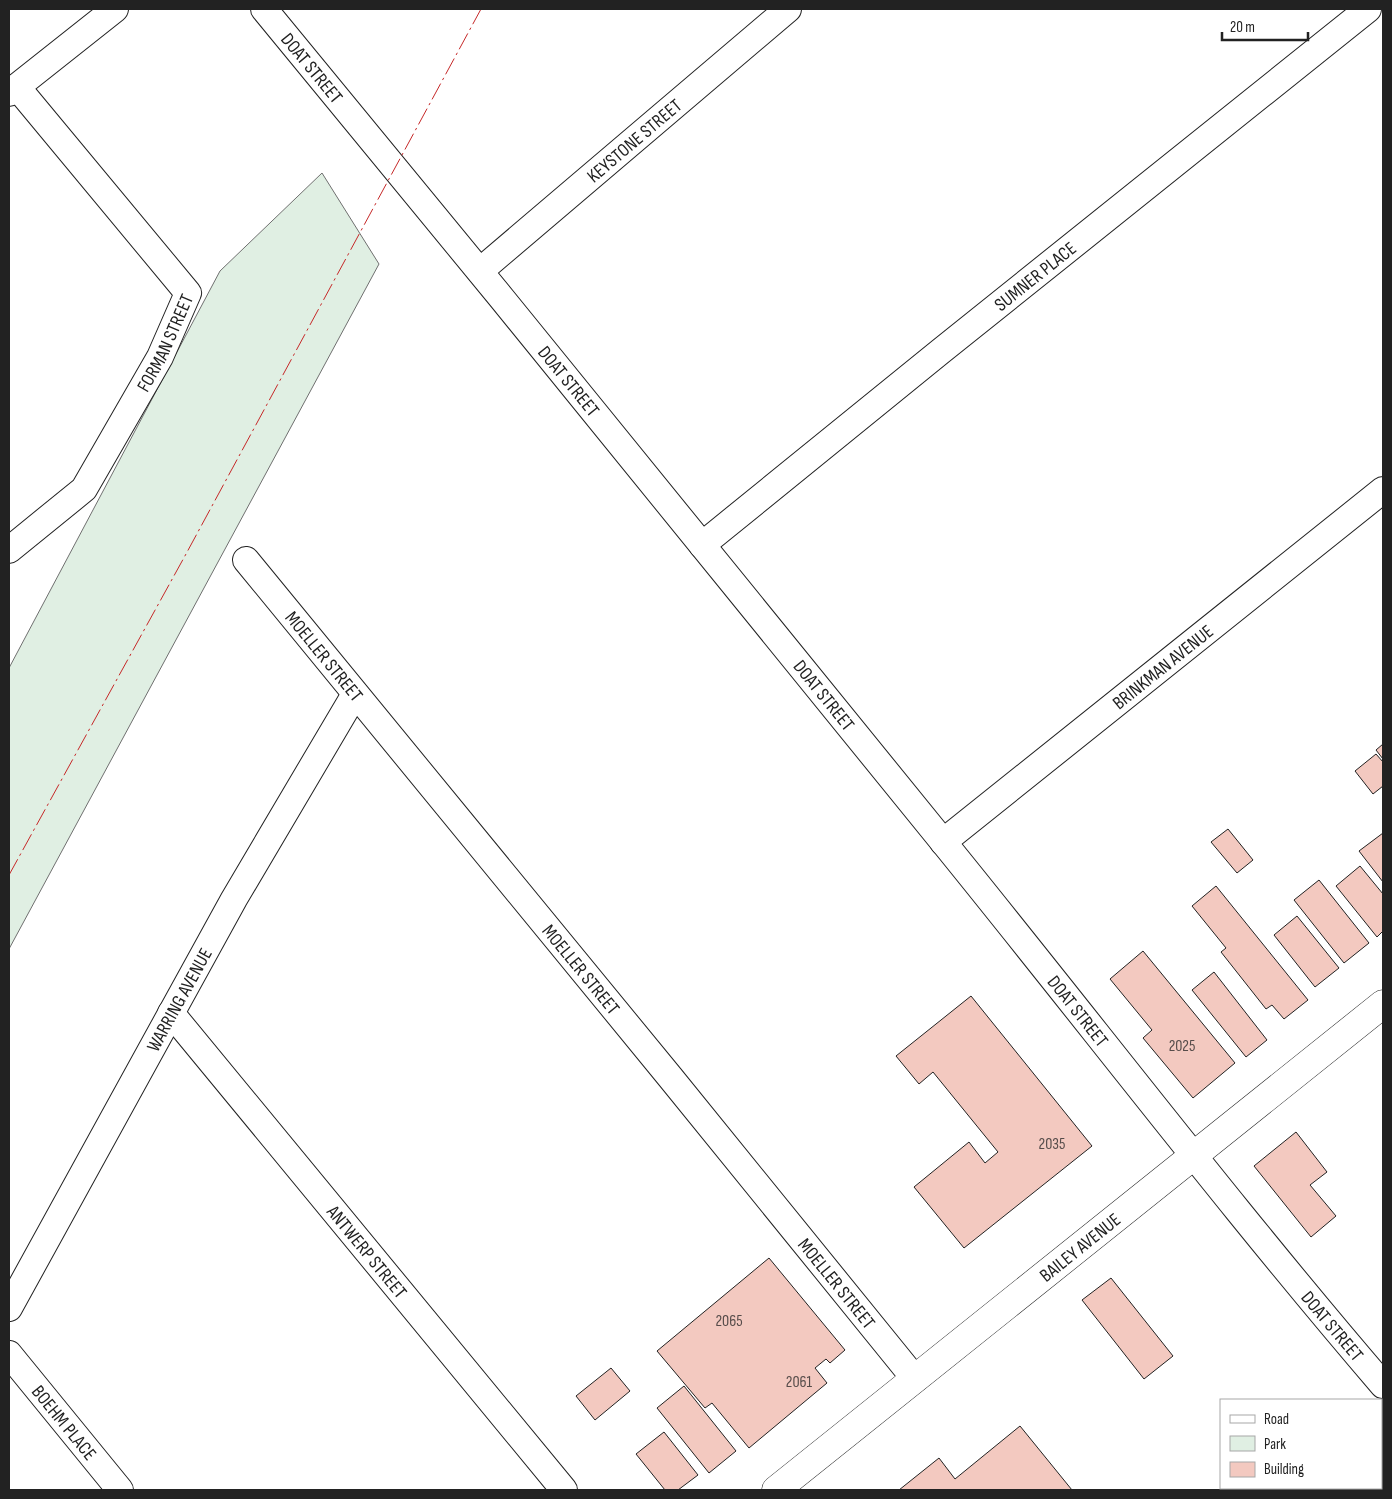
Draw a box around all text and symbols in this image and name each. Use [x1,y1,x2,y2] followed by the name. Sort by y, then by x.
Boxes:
[1222,10,1308,42] scale bar
[1230,18,1255,37] text: 20 m
[275,29,347,109] street label: DOAT STREET
[583,94,687,188] street label: KEYSTONE STREET
[990,237,1081,317] street label: SUMNER PLACE
[133,291,199,396] street label: FORMAN STREET
[532,342,604,422] street label: DOAT STREET
[280,607,367,707] street label: MOELLER STREET
[1108,620,1218,715] street label: BRINKMAN AVENUE
[788,656,859,736] street label: DOAT STREET
[537,920,624,1020] street label: MOELLER STREET
[142,945,218,1056] street label: WARRING AVENUE
[1042,971,1113,1052] street label: DOAT STREET
[1169,1037,1195,1056] house number: 2025
[1039,1135,1065,1154] house number: 2035
[321,1201,411,1304] street label: ANTWERP STREET
[1035,1209,1126,1287] street label: BAILEY AVENUE
[792,1234,880,1334] street label: MOELLER STREET
[1296,1287,1368,1367] street label: DOAT STREET
[715,1312,743,1331] house number: 2065
[786,1373,813,1392] house number: 2061
[26,1381,101,1465] street label: BOEHM PLACE
[1220,1399,1382,1489] legend
[1264,1410,1289,1429] text: Road
[1264,1435,1286,1454] text: Park
[1264,1460,1304,1479] text: Building

